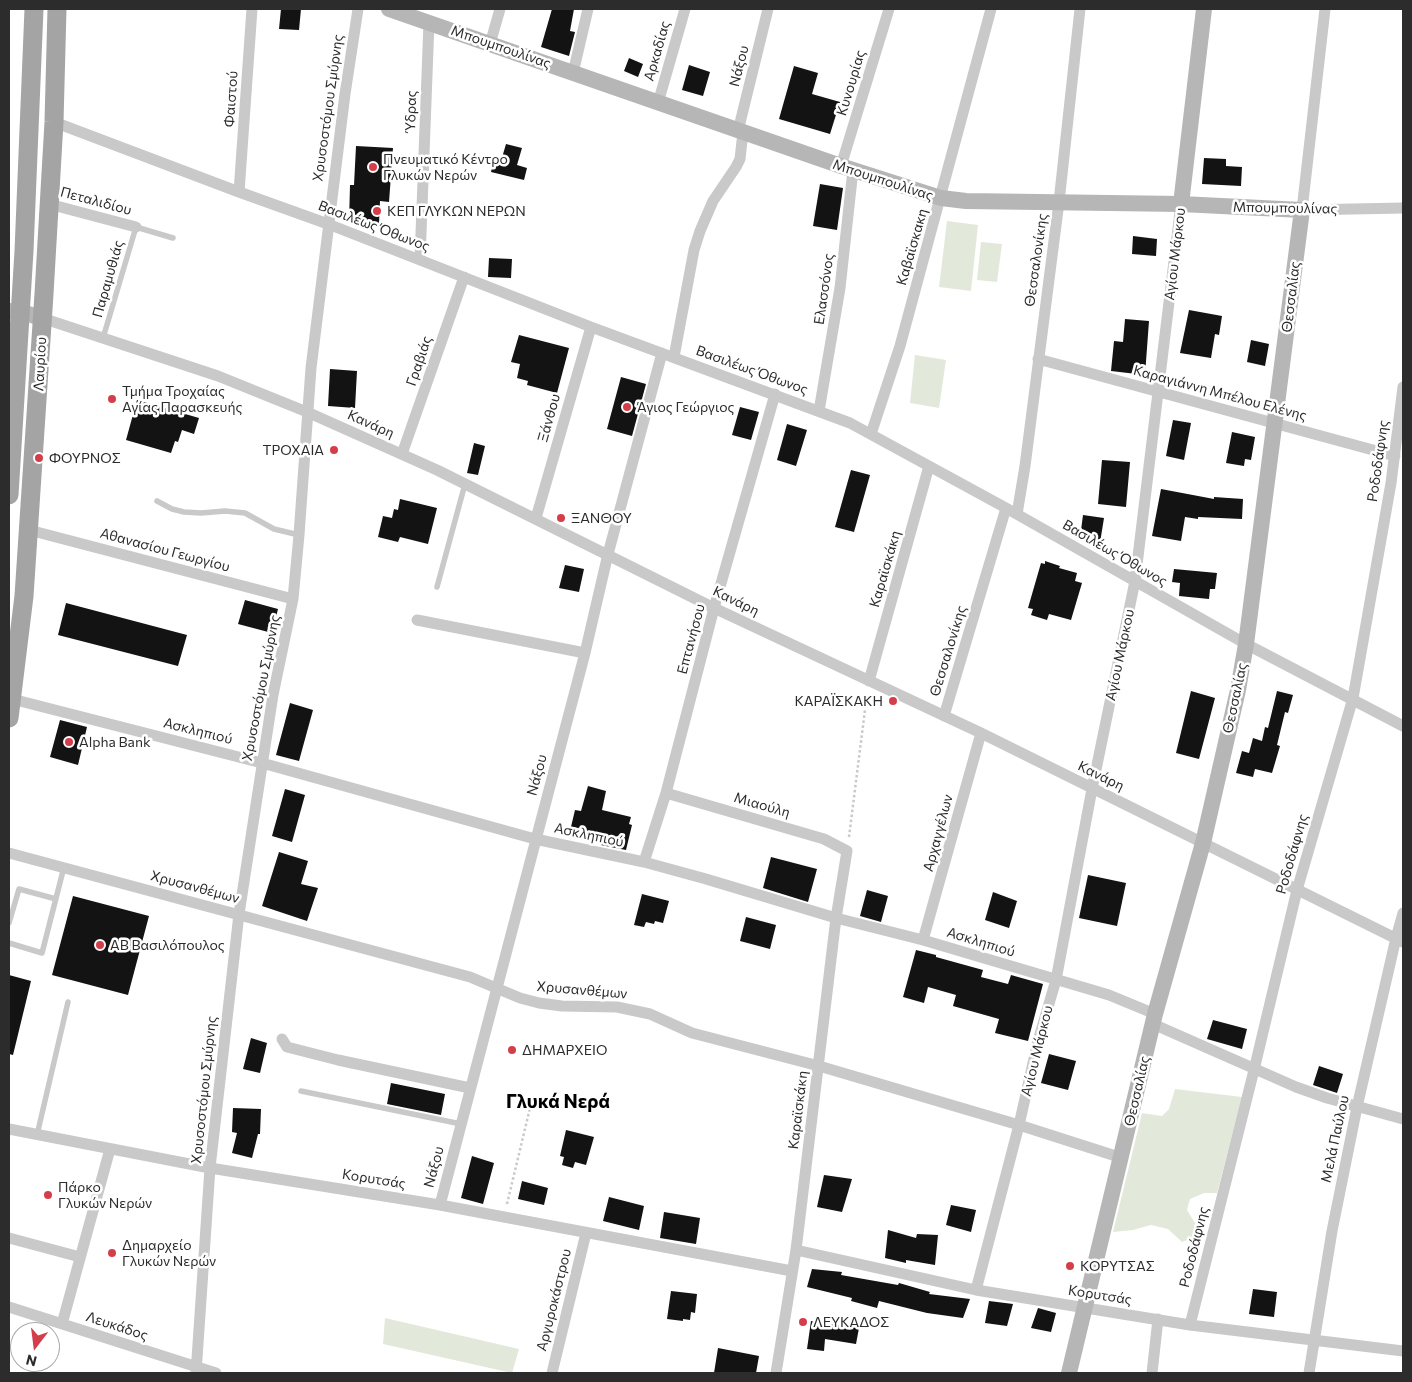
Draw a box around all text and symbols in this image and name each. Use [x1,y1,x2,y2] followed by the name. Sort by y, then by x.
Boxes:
[640,19,674,83] street label: Αρκαδίας
[449,22,553,72] street label: Μπουμπουλίνας
[309,33,347,183] street label: Χρυσοστόμου Σμύρνης
[726,44,752,88] street label: Νάξου
[833,48,869,118] street label: Κυνουρίας
[221,70,241,128] street label: Φαιστού
[402,90,420,132] street label: Ύδρας
[383,151,508,184] place label: Πνευματικό Κέντρο Γλυκών Νερών
[831,156,935,204] street label: Μπουμπουλίνας
[367,161,379,173] marker: Πνευματικό Κέντρο Γλυκών Νερών
[59,183,133,219] street label: Πεταλιδίου
[316,197,432,255] street label: Βασιλέως Όθωνος
[1233,199,1337,217] street label: Μπουμπουλίνας
[387,203,526,219] place label: ΚΕΠ ΓΛΥΚΩΝ ΝΕΡΩΝ
[371,205,383,217] marker: ΚΕΠ ΓΛΥΚΩΝ ΝΕΡΩΝ
[893,207,931,287] street label: Καβαϊσκακη
[1161,207,1189,301] street label: Αγίου Μάρκου
[1021,212,1051,308] street label: Θεσσαλονίκης
[89,238,127,320] street label: Παραμυθιάς
[811,252,837,326] street label: Ελασσόνος
[1278,260,1304,334] street label: Θεσσαλίας
[403,334,435,388] street label: Γραβιάς
[30,336,50,392] street label: Λαυρίου
[694,342,810,398] street label: Βασιλέως Όθωνος
[1131,362,1309,424] street label: Καραγιάννη Μπέλου Ελένης
[122,383,242,416] place label: Τμήμα Τροχαίας Αγίας Παρασκευής
[534,392,564,444] street label: Ξάνθου
[106,393,118,405] marker: Τμήμα Τροχαίας Αγίας Παρασκευής
[637,399,734,415] place label: Άγιος Γεώργιος
[621,401,633,413] marker: Άγιος Γεώργιος
[345,406,397,442] street label: Κανάρη
[1364,419,1392,503] street label: Ροδοδάφνης
[263,442,324,458] place label: ΤΡΟΧΑΙΑ
[328,444,340,456] marker: ΤΡΟΧΑΙΑ
[49,450,121,466] place label: ΦΟΥΡΝΟΣ
[33,452,45,464] marker: ΦΟΥΡΝΟΣ
[571,510,632,526] place label: ΞΑΝΘΟΥ
[555,512,567,524] marker: ΞΑΝΘΟΥ
[1060,516,1170,590] street label: Βασιλέως Όθωνος
[98,525,232,575] street label: Αθανασίου Γεωργίου
[866,529,904,609] street label: Καραϊσκάκη
[710,583,762,619] street label: Κανάρη
[674,602,708,676] street label: Επτανήσου
[926,604,970,698] street label: Θεσσαλονίκης
[1102,608,1138,702] street label: Αγίου Μάρκου
[239,614,283,762] street label: Χρυσοστόμου Σμύρνης
[1219,661,1251,735] street label: Θεσσαλίας
[794,693,883,709] place label: ΚΑΡΑΪΣΚΑΚΗ
[887,695,899,707] marker: ΚΑΡΑΪΣΚΑΚΗ
[162,714,234,748] street label: Ασκληπιού
[79,734,150,750] place label: Alpha Bank
[63,736,75,748] marker: Alpha Bank
[523,753,551,797] street label: Νάξου
[1075,758,1127,794] street label: Κανάρη
[732,789,792,821] street label: Μιαούλη
[920,792,956,874] street label: Αρχαγγέλων
[1273,812,1311,896] street label: Ροδοδάφνης
[553,819,625,851] street label: Ασκληπιού
[149,867,241,907] street label: Χρυσανθέμων
[945,924,1017,960] street label: Ασκληπιού
[110,937,225,953] place label: ΑΒ Βασιλόπουλος
[94,939,106,951] marker: ΑΒ Βασιλόπουλος
[536,978,628,1002] street label: Χρυσανθέμων
[1018,1004,1056,1098] street label: Αγίου Μάρκου
[188,1015,220,1165] street label: Χρυσοστόμου Σμύρνης
[522,1042,607,1058] place label: ΔΗΜΑΡΧΕΙΟ
[506,1044,518,1056] marker: ΔΗΜΑΡΧΕΙΟ
[1121,1054,1153,1128] street label: Θεσσαλίας
[785,1070,811,1150] street label: Καραϊσκάκη
[506,1091,610,1113] district label: Γλυκά Νερά
[1318,1094,1352,1184] street label: Μελά Παύλου
[420,1145,448,1189] street label: Νάξου
[341,1166,407,1192] street label: Κορυτσάς
[58,1179,152,1212] place label: Πάρκο Γλυκών Νερών
[42,1189,54,1201] marker: Πάρκο Γλυκών Νερών
[1176,1205,1212,1289] street label: Ροδοδάφνης
[122,1237,216,1270] place label: Δημαρχείο Γλυκών Νερών
[106,1247,118,1259] marker: Δημαρχείο Γλυκών Νερών
[533,1247,575,1353] street label: Αργυροκάστρου
[1080,1258,1155,1274] place label: ΚΟΡΥΤΣΑΣ
[1064,1260,1076,1272] marker: ΚΟΡΥΤΣΑΣ
[1067,1282,1133,1308] street label: Κορυτσάς
[84,1308,150,1344] street label: Λευκάδος
[813,1314,889,1330] place label: ΛΕΥΚΑΔΟΣ
[797,1316,809,1328] marker: ΛΕΥΚΑΔΟΣ
[10,1322,60,1372] north arrow
[24,1351,39,1371] text: N

